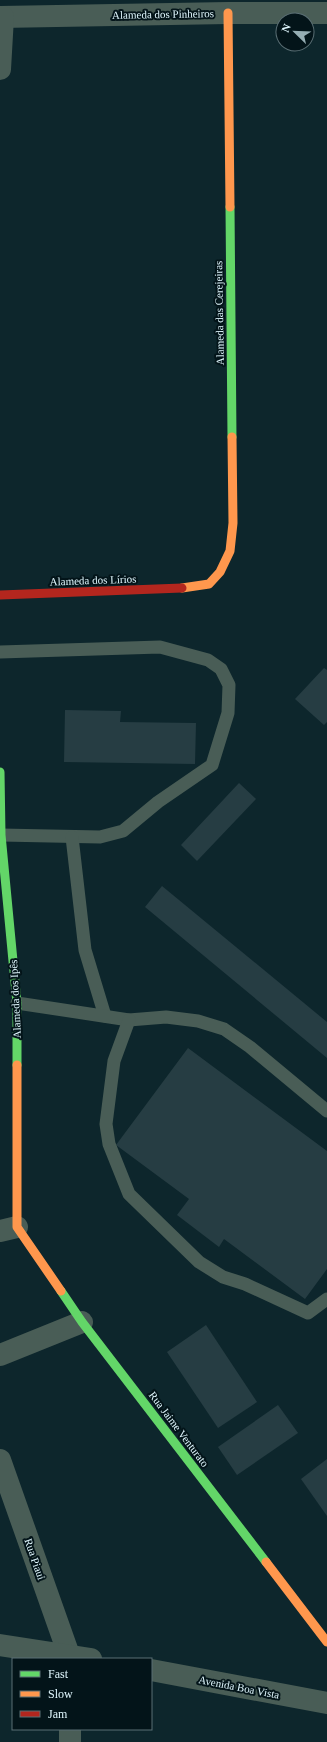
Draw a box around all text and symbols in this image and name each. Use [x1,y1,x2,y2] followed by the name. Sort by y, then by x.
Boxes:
[112,7,214,21] street label: Alameda dos Pinheiros
[275,12,315,52] north arrow
[279,22,293,34] text: N
[212,261,226,365] street label: Alameda das Cerejeiras
[49,572,137,588] street label: Alameda dos Lírios
[7,959,23,1039] street label: Alameda dos Ipês
[147,1389,212,1470] street label: Rua Jaime Venturato
[22,1537,48,1581] street label: Rua Piaui
[12,1658,152,1730] legend
[48,1667,69,1681] text: Fast
[198,1673,281,1701] street label: Avenida Boa Vista
[48,1687,73,1701] text: Slow
[48,1707,68,1721] text: Jam

